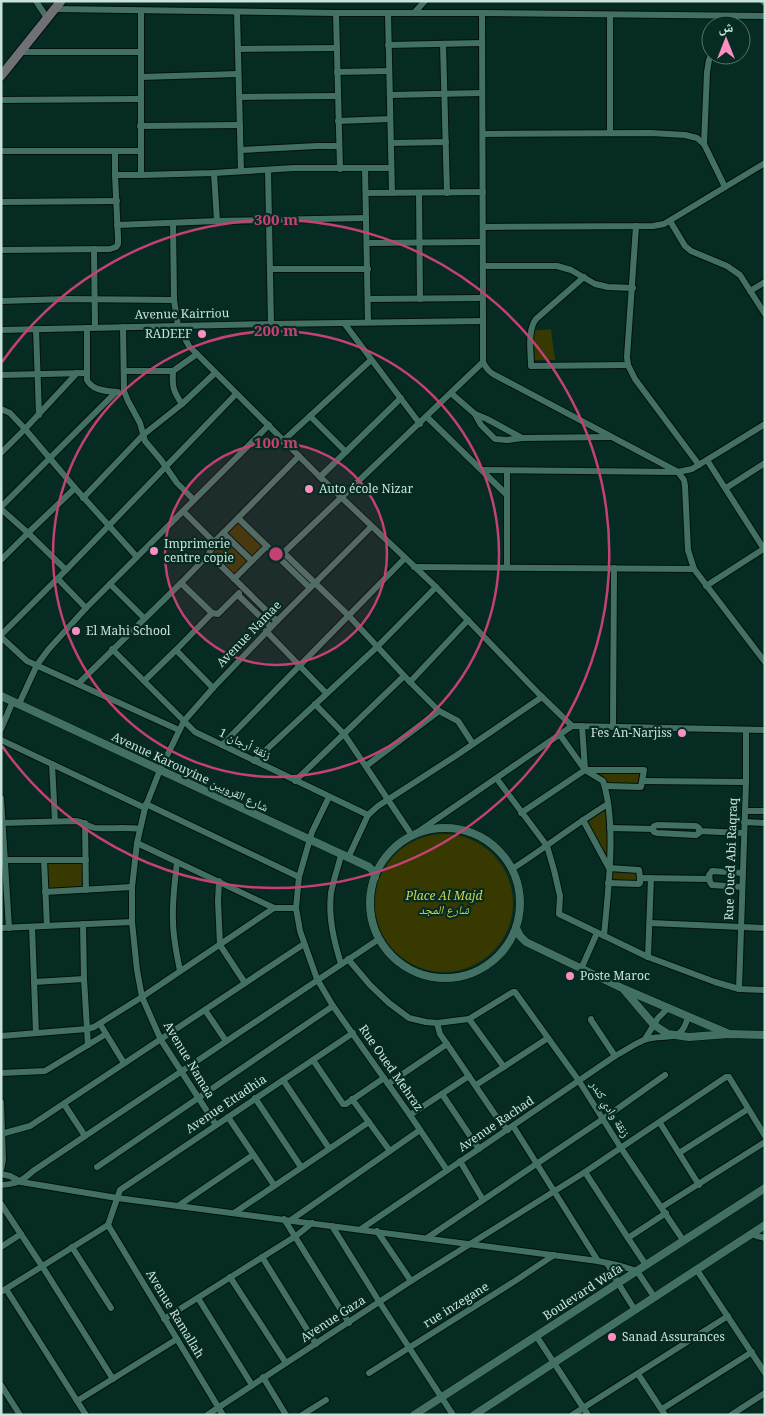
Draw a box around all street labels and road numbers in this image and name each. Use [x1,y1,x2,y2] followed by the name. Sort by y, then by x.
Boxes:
[134,304,230,323] street label: Avenue Kairriou
[213,597,285,671] street label: Avenue Namae
[216,724,275,764] street label: زنقة أرجان 1
[109,728,271,815] street label: Avenue Karouyine شارع القرويين
[720,797,741,921] street label: Rue Oued Abi Raqraq
[160,1018,219,1102] street label: Avenue Namaa
[355,1021,428,1114] street label: Rue Oued Mehraz
[182,1070,270,1137] street label: Avenue Ettadhia
[584,1076,635,1142] street label: زنقة وادي كندر
[454,1092,538,1155] street label: Avenue Rachad
[539,1259,626,1324] street label: Boulevard Wafa
[142,1266,209,1362] street label: Avenue Ramallah
[420,1278,492,1331] street label: rue inzegane
[297,1291,369,1346] street label: Avenue Gaza

